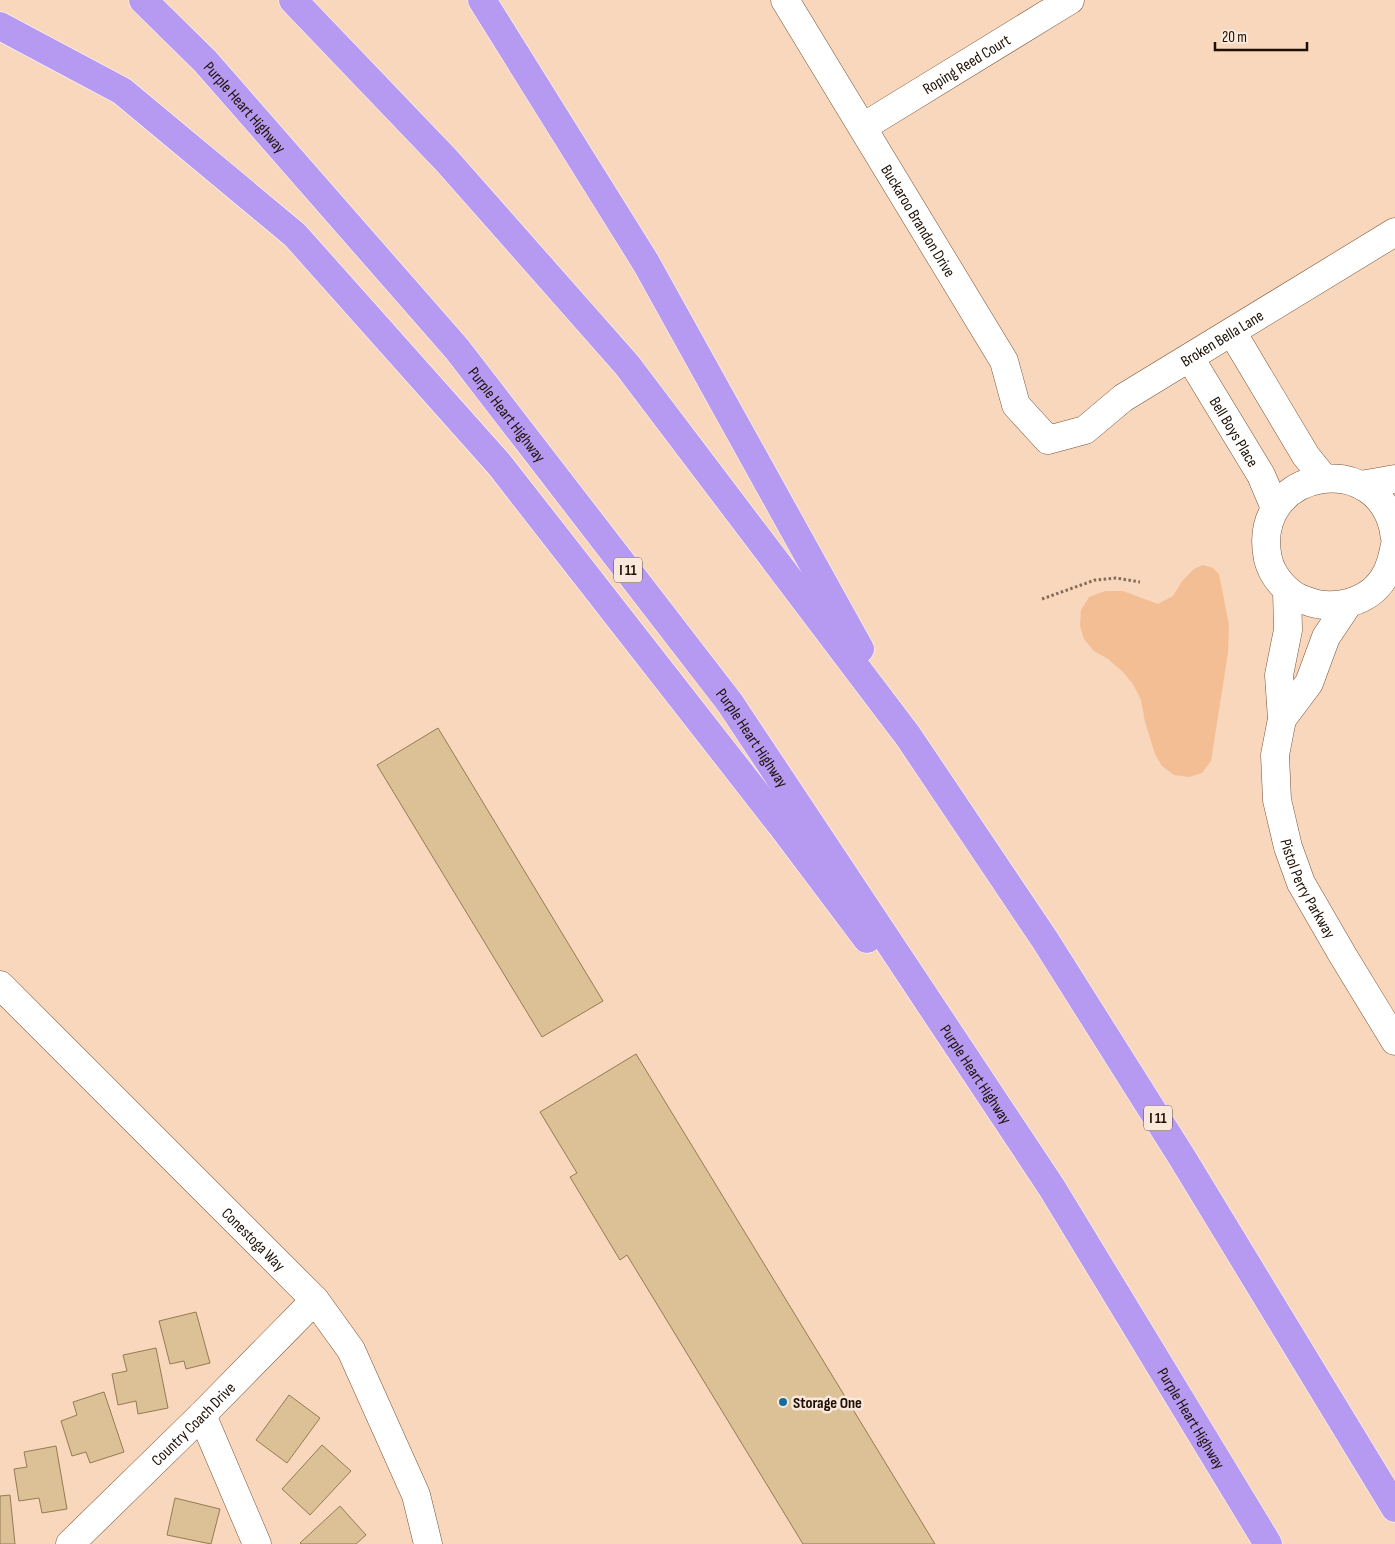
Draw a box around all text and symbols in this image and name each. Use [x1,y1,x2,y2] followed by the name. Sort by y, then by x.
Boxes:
[1215,20,1308,52] scale bar
[1222,28,1247,47] text: 20 m
[920,31,1014,99] street label: Roping Reed Court
[199,58,289,157] street label: Purple Heart Highway
[876,162,959,281] street label: Buckaroo Brandon Drive
[1178,307,1267,371] street label: Broken Bella Lane
[463,364,549,466] street label: Purple Heart Highway
[1205,394,1262,471] street label: Bell Boys Place
[614,558,642,582] road number: I 11
[711,685,791,791] street label: Purple Heart Highway
[1275,837,1339,942] street label: Pistol Perry Parkway
[935,1022,1015,1128] street label: Purple Heart Highway
[1144,1106,1172,1130] road number: I 11
[217,1204,288,1276] street label: Conestoga Way
[1152,1365,1228,1473] street label: Purple Heart Highway
[148,1379,240,1470] street label: Country Coach Drive
[793,1394,862,1413] place label: Storage One
[777,1396,789,1408] marker: Storage One

